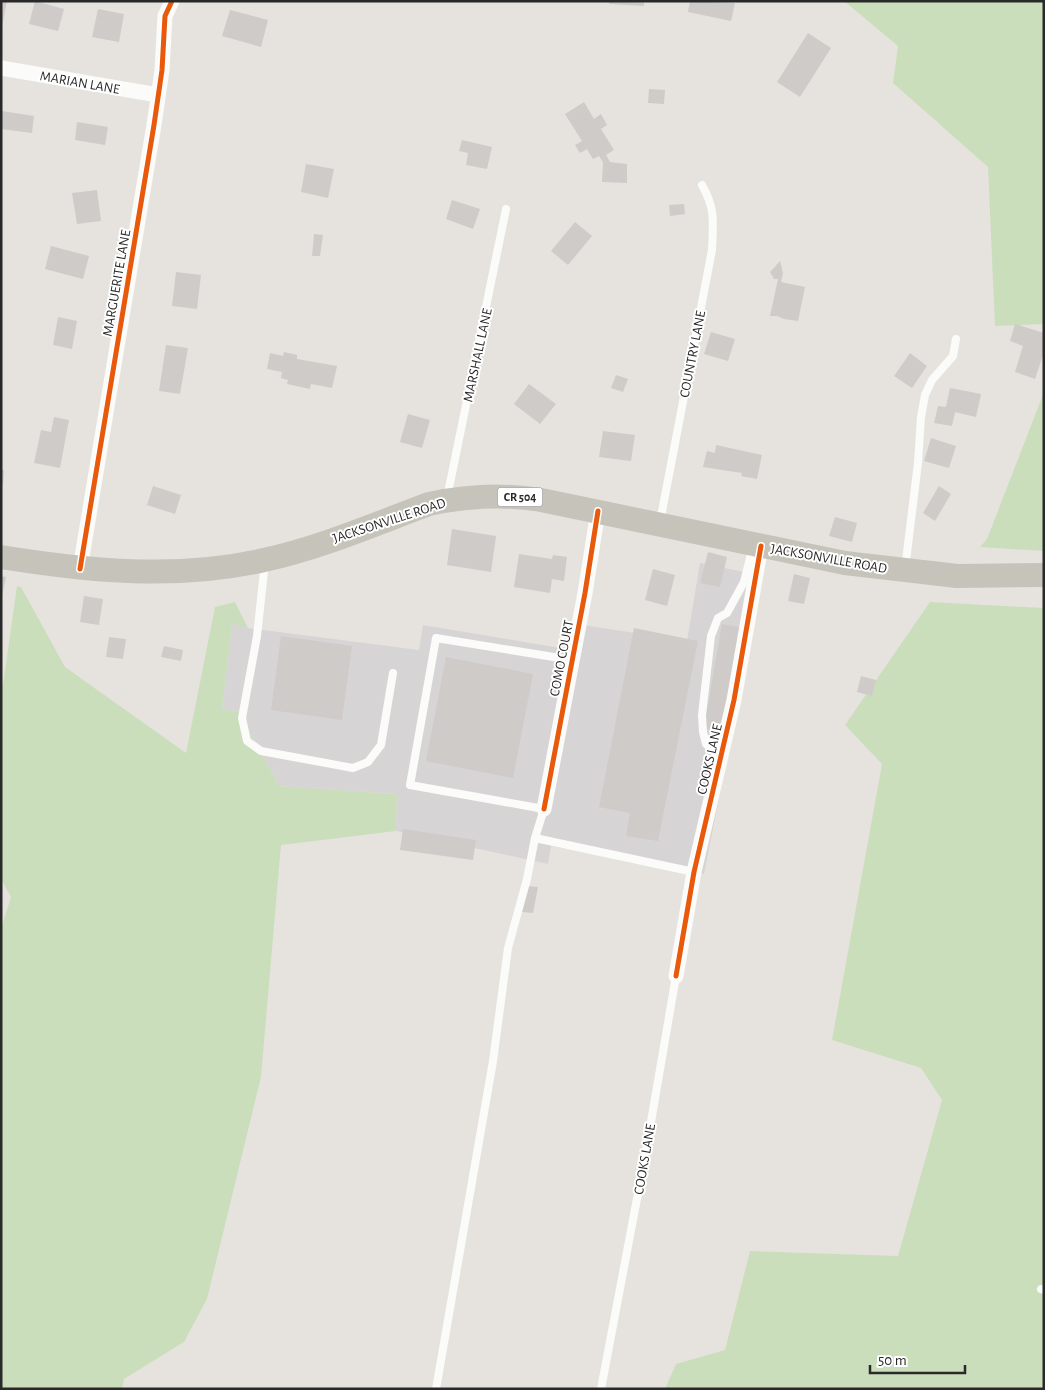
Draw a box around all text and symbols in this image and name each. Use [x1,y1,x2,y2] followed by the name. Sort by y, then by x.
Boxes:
[39,69,121,97] street label: MARIAN LANE
[101,228,133,338] street label: MARGUERITE LANE
[461,307,495,403] street label: MARSHALL LANE
[678,309,708,399] street label: COUNTRY LANE
[498,488,542,507] road number: CR 504
[331,496,447,546] street label: JACKSONVILLE ROAD
[770,542,888,576] street label: JACKSONVILLE ROAD
[548,619,576,698] street label: COMO COURT
[695,722,725,796] street label: COOKS LANE
[632,1122,658,1196] street label: COOKS LANE
[870,1342,965,1374] scale bar
[878,1353,907,1368] text: 50 m

